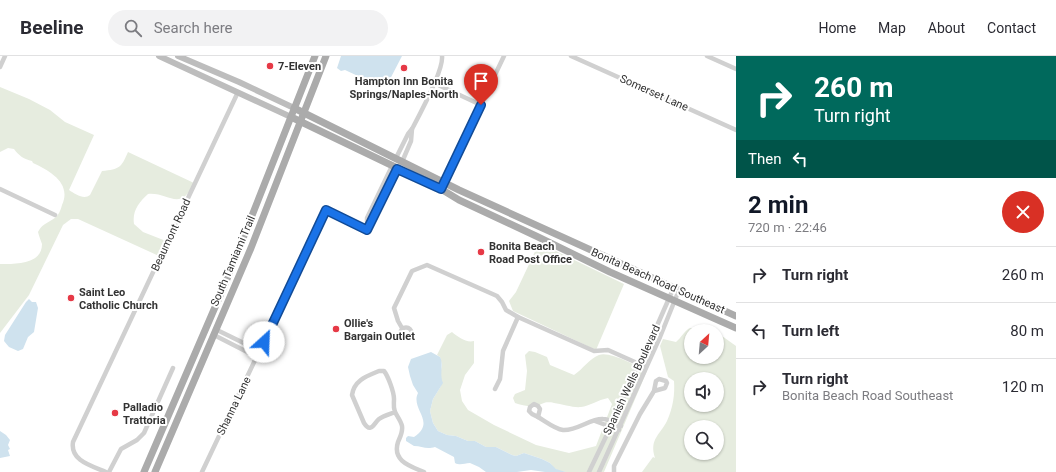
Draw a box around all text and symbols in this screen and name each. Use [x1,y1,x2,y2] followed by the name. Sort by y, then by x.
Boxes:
[108,10,388,46] search box
[20,16,84,39] text: Beeline
[122,17,144,39] icon: search
[154,19,233,37] text: Search here
[818,20,856,36] text: Home
[878,20,906,36] text: Map
[928,20,965,36] text: About
[987,20,1036,36] text: Contact
[278,60,321,73] place label: 7-Eleven
[265,61,275,71] marker: 7-Eleven
[399,63,409,73] marker: Hampton Inn Bonita Springs/Naples-North
[464,64,498,105] pin
[470,70,492,92] icon: arrive
[814,71,893,104] text: 260 m
[618,72,690,114] street label: Somerset Lane
[748,72,800,124] icon: right
[350,75,458,101] place label: Hampton Inn Bonita Springs/Naples-North
[814,105,891,126] text: Turn right
[789,148,811,170] icon: left
[748,150,781,168] text: Then
[748,191,808,219] text: 2 min
[1002,191,1044,233] button: close
[149,197,193,273] street label: Beaumont Road
[208,214,258,308] street label: South Tamiami Trail
[748,220,827,235] text: 720 m · 22:46
[489,240,572,266] place label: Bonita Beach Road Post Office
[589,246,727,317] street label: Bonita Beach Road Southeast
[476,247,486,257] marker: Bonita Beach Road Post Office
[748,264,770,286] icon: right
[782,266,848,284] text: Turn right
[1002,266,1044,284] text: 260 m
[79,286,158,312] place label: Saint Leo Catholic Church
[66,293,76,303] marker: Saint Leo Catholic Church
[344,317,415,343] place label: Ollie's Bargain Outlet
[748,320,770,342] icon: left
[243,321,285,363] position arrow
[782,322,839,340] text: Turn left
[1010,322,1044,340] text: 80 m
[601,323,663,437] street label: Spanish Wells Boulevard
[331,324,341,334] marker: Ollie's Bargain Outlet
[684,324,724,364] north arrow
[684,324,724,460] map controls
[782,370,848,388] text: Turn right
[684,372,724,412] button: sound
[214,375,254,437] street label: Shanna Lane
[748,376,770,398] icon: right
[1002,378,1044,396] text: 120 m
[782,388,953,403] text: Bonita Beach Road Southeast
[123,401,166,427] place label: Palladio Trattoria
[110,408,120,418] marker: Palladio Trattoria
[684,420,724,460] button: search

